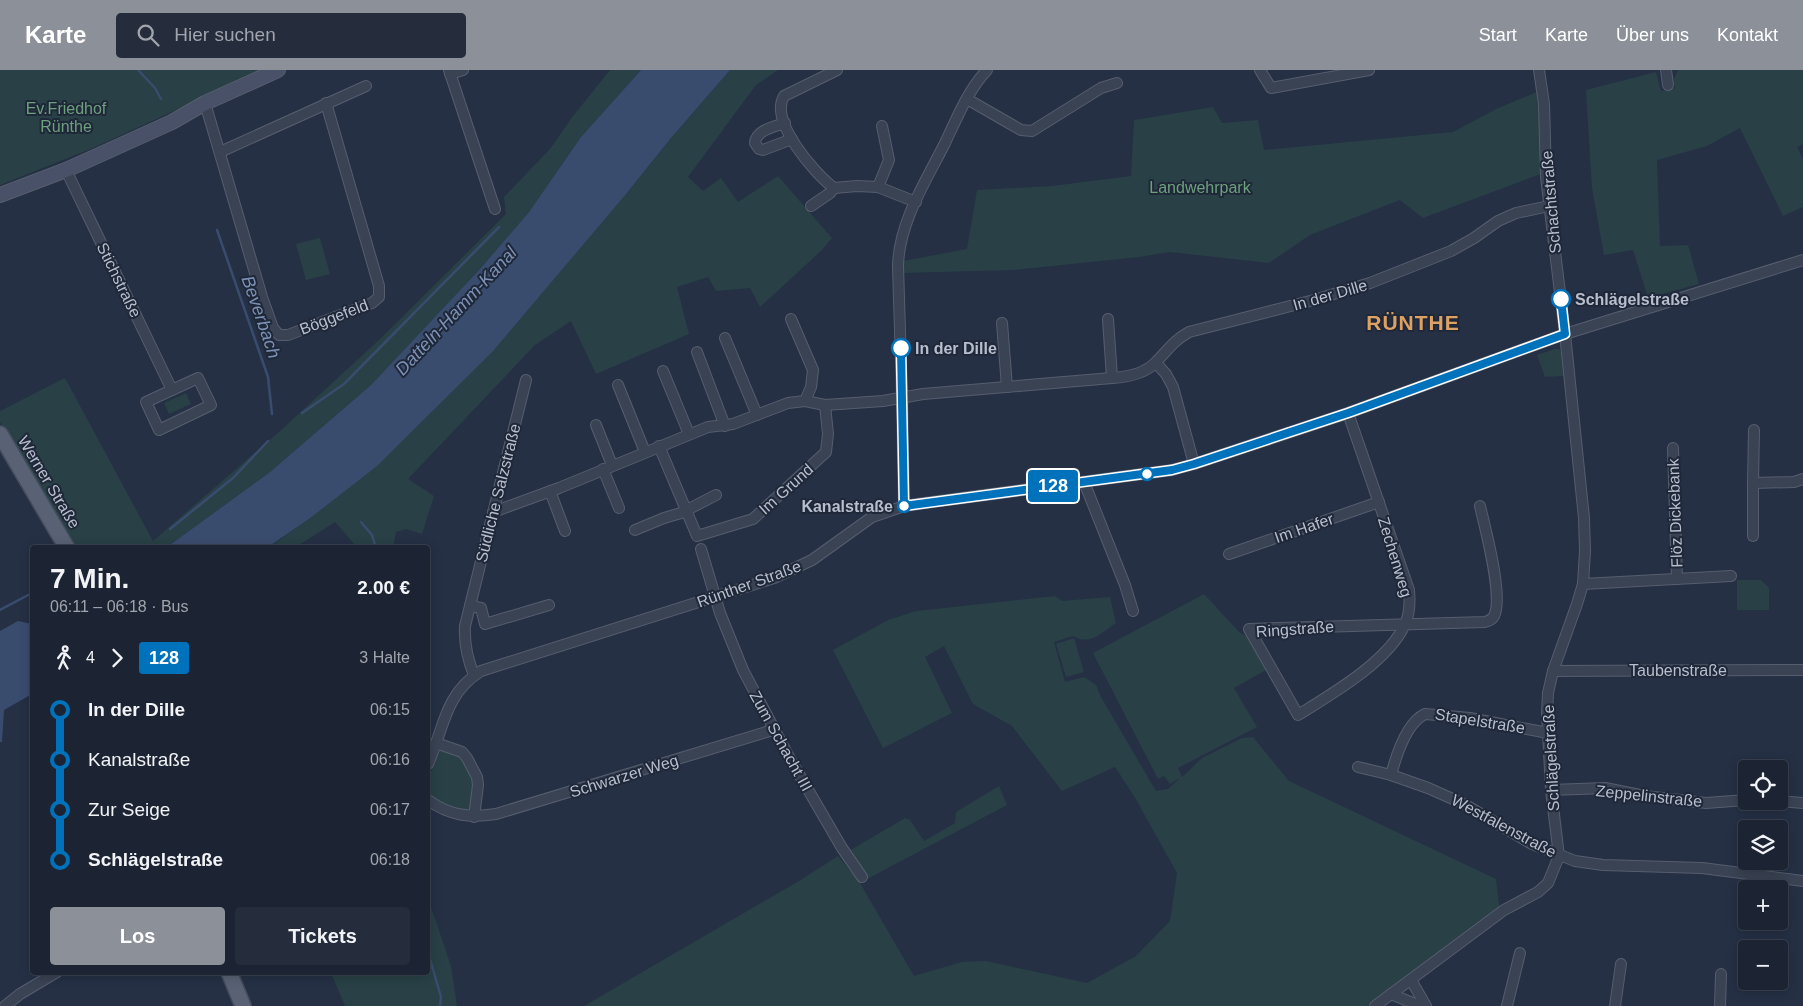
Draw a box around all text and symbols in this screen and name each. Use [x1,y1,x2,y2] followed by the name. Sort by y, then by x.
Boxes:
[116,13,466,58] search box
[25,21,86,48] text: Karte
[134,21,162,49] icon: search
[174,24,276,45] text: Hier suchen
[1479,25,1517,45] text: Start
[1545,25,1588,45] text: Karte
[1616,25,1689,45] text: Über uns
[1717,25,1778,45] text: Kontakt
[26,100,107,135] park label: Ev.Friedhof Rünthe
[1538,150,1564,254] street label: Schachtstraße
[1149,179,1252,196] park label: Landwehrpark
[94,240,144,320] street label: Stichstraße
[391,242,521,379] water label: Datteln-Hamm-Kanal
[238,273,284,361] water label: Beverbach
[1291,276,1369,314] street label: In der Dille
[1551,289,1571,309] marker: Schlägelstraße
[1575,291,1689,308] place label: Schlägelstraße
[297,296,371,338] street label: Böggefeld
[1366,311,1460,334] district label: RÜNTHE
[891,338,911,358] marker: In der Dille
[915,340,997,357] place label: In der Dille
[473,422,523,564] street label: Südliche Salzstraße
[15,433,83,531] street label: Werner Straße
[1665,457,1685,568] street label: Flöz Dickebank
[756,460,816,518] street label: Im Grund
[1140,467,1154,481] unlabelled marker
[1024,470,1082,502] line badge: 128
[1038,476,1068,496] text: 128
[801,498,893,515] place label: Kanalstraße
[897,499,911,513] marker: Kanalstraße
[1272,510,1336,546] street label: Im Hafer
[1375,515,1415,599] street label: Zechenweg
[695,557,803,611] street label: Rünther Straße
[50,563,129,594] text: 7 Min.
[357,577,410,598] text: 2.00 €
[50,598,188,615] text: 06:11 – 06:18 · Bus
[1255,618,1335,640] street label: Ringstraße
[50,644,78,672] icon: walk
[103,644,131,672] icon: forward
[149,648,179,668] text: 128
[86,649,95,666] text: 4
[359,649,410,666] text: 3 Halte
[1629,662,1727,679] street label: Taubenstraße
[746,688,816,794] street label: Zum Schacht III
[88,699,185,720] text: In der Dille
[370,701,410,718] text: 06:15
[1540,704,1562,812] street label: Schlägelstraße
[1434,706,1526,737] street label: Stapelstraße
[88,749,190,770] text: Kanalstraße
[370,751,410,768] text: 06:16
[568,751,680,801] street label: Schwarzer Weg
[1738,760,1788,990] map controls
[1738,760,1788,810] button: locate
[1595,782,1703,810] street label: Zeppelinstraße
[1449,791,1559,861] street label: Westfalenstraße
[88,799,170,820] text: Zur Seige
[370,801,410,818] text: 06:17
[1738,820,1788,870] button: layers
[88,849,223,870] text: Schlägelstraße
[370,851,410,868] text: 06:18
[1738,880,1788,930] button: +
[50,907,225,965] button: Los
[235,907,410,965] button: Tickets
[1738,940,1788,990] button: −

